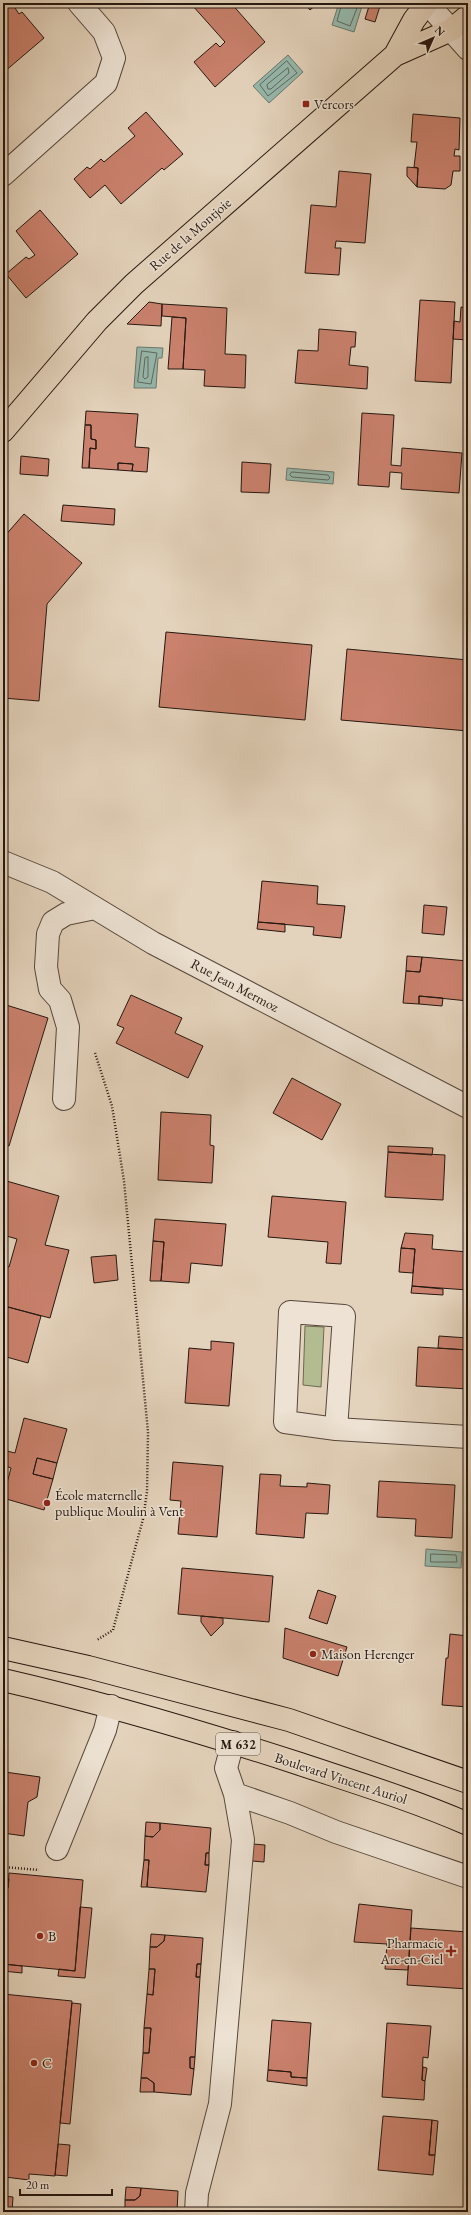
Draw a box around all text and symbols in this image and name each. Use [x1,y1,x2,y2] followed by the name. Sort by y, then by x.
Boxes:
[413,18,453,58] north arrow
[432,23,448,39] text: N
[314,95,354,113] place label: Vercors
[301,99,311,109] marker: Vercors
[145,193,235,274] street label: Rue de la Montjoie
[188,954,283,1016] street label: Rue Jean Mermoz
[55,1486,184,1520] place label: École maternelle publique Moulin à Vent
[42,1498,52,1508] marker: École maternelle publique Moulin à Vent
[321,1645,415,1663] place label: Maison Herenger
[308,1649,318,1659] marker: Maison Herenger
[216,1733,260,1755] road number: M 632
[273,1748,410,1808] street label: Boulevard Vincent Auriol
[48,1927,56,1945] place label: B
[35,1931,45,1941] marker: B
[379,1934,444,1968] place label: Pharmacie Arc-en-Ciel
[446,1946,456,1956] marker: Pharmacie Arc-en-Ciel
[42,2054,52,2072] place label: C
[29,2058,39,2068] marker: C
[20,2171,112,2197] scale bar
[26,2177,50,2193] text: 20 m

